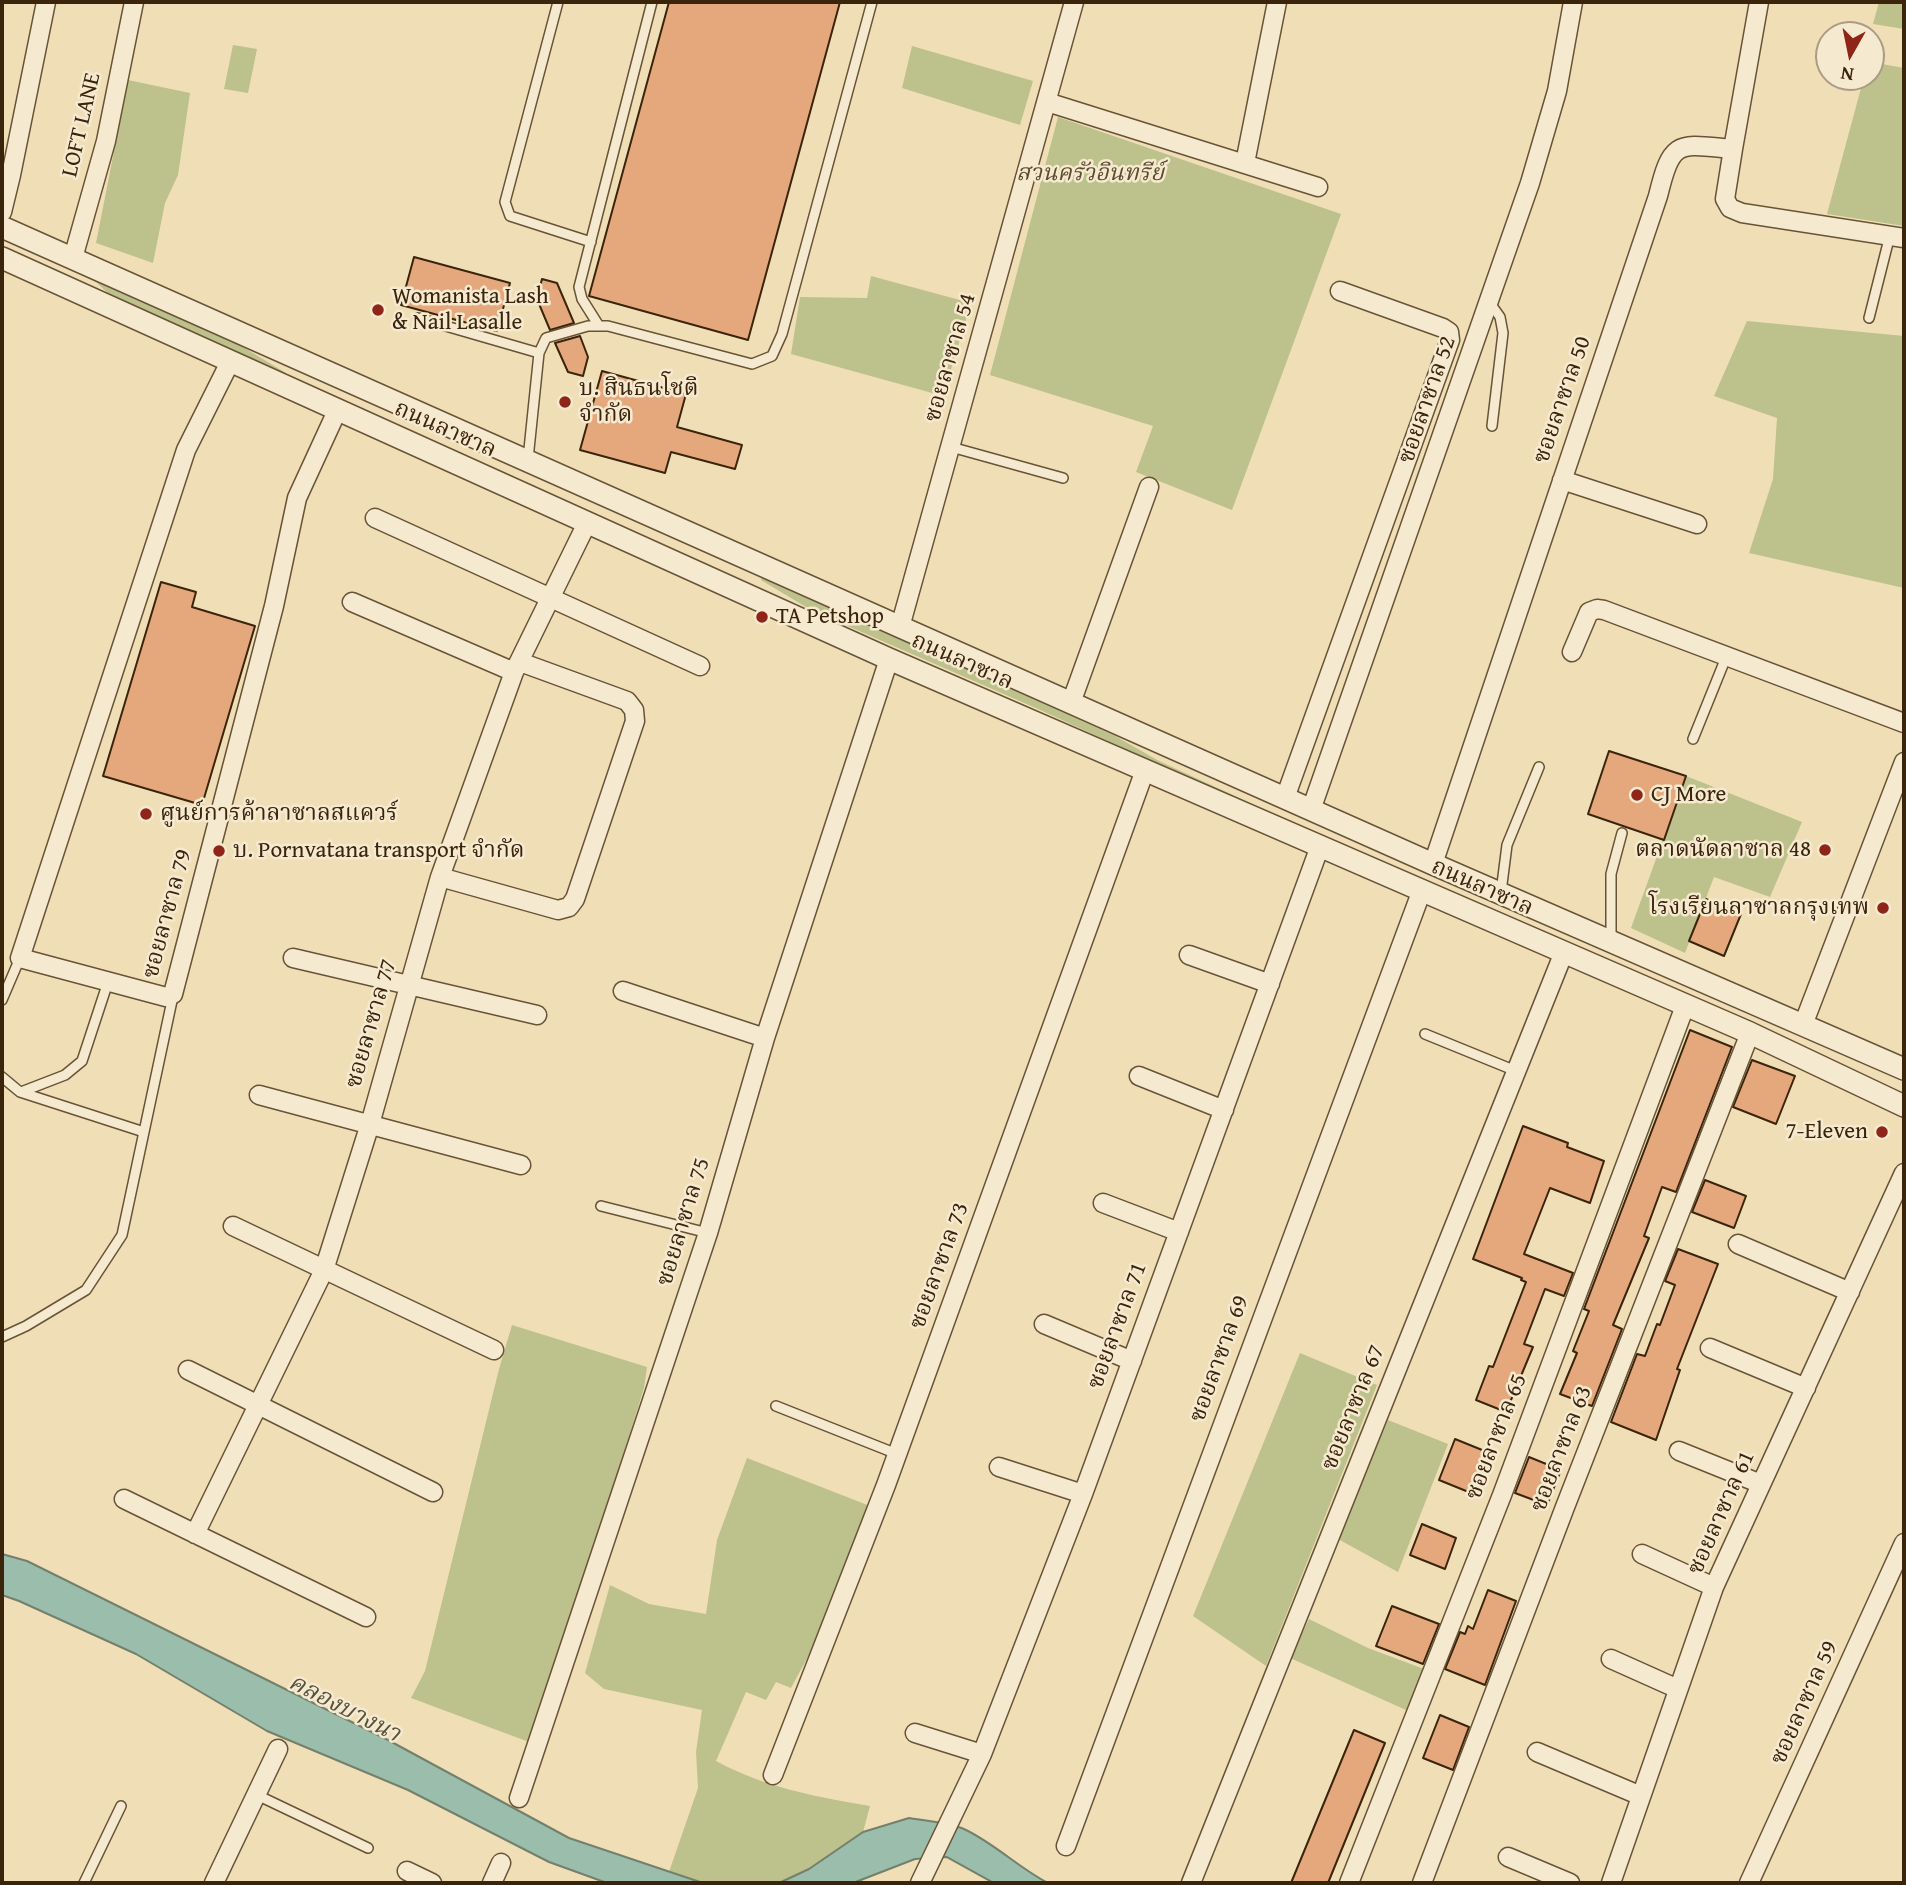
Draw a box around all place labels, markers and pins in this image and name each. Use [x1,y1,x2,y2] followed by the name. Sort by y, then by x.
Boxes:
[392,283,549,337] place label: Womanista Lash & Nail Lasalle
[370,302,386,318] marker: Womanista Lash & Nail Lasalle
[579,375,698,429] place label: บ. สินธนโชติ จำกัด
[557,394,573,410] marker: บ. สินธนโชติ จำกัด
[776,603,884,631] place label: TA Petshop
[754,609,770,625] marker: TA Petshop
[1651,781,1726,809] place label: CJ More
[1629,787,1645,803] marker: CJ More
[160,800,398,828] place label: ศูนย์การค้าลาซาลสแควร์
[138,806,154,822] marker: ศูนย์การค้าลาซาลสแควร์
[1635,836,1811,864] place label: ตลาดนัดลาซาล 48
[233,837,525,865] place label: บ. Pornvatana transport จำกัด
[1817,842,1833,858] marker: ตลาดนัดลาซาล 48
[211,843,227,859] marker: บ. Pornvatana transport จำกัด
[1649,894,1869,922] place label: โรงเรียนลาซาลกรุงเทพ
[1875,900,1891,916] marker: โรงเรียนลาซาลกรุงเทพ
[1786,1118,1868,1146] place label: 7-Eleven
[1874,1124,1890,1140] marker: 7-Eleven

